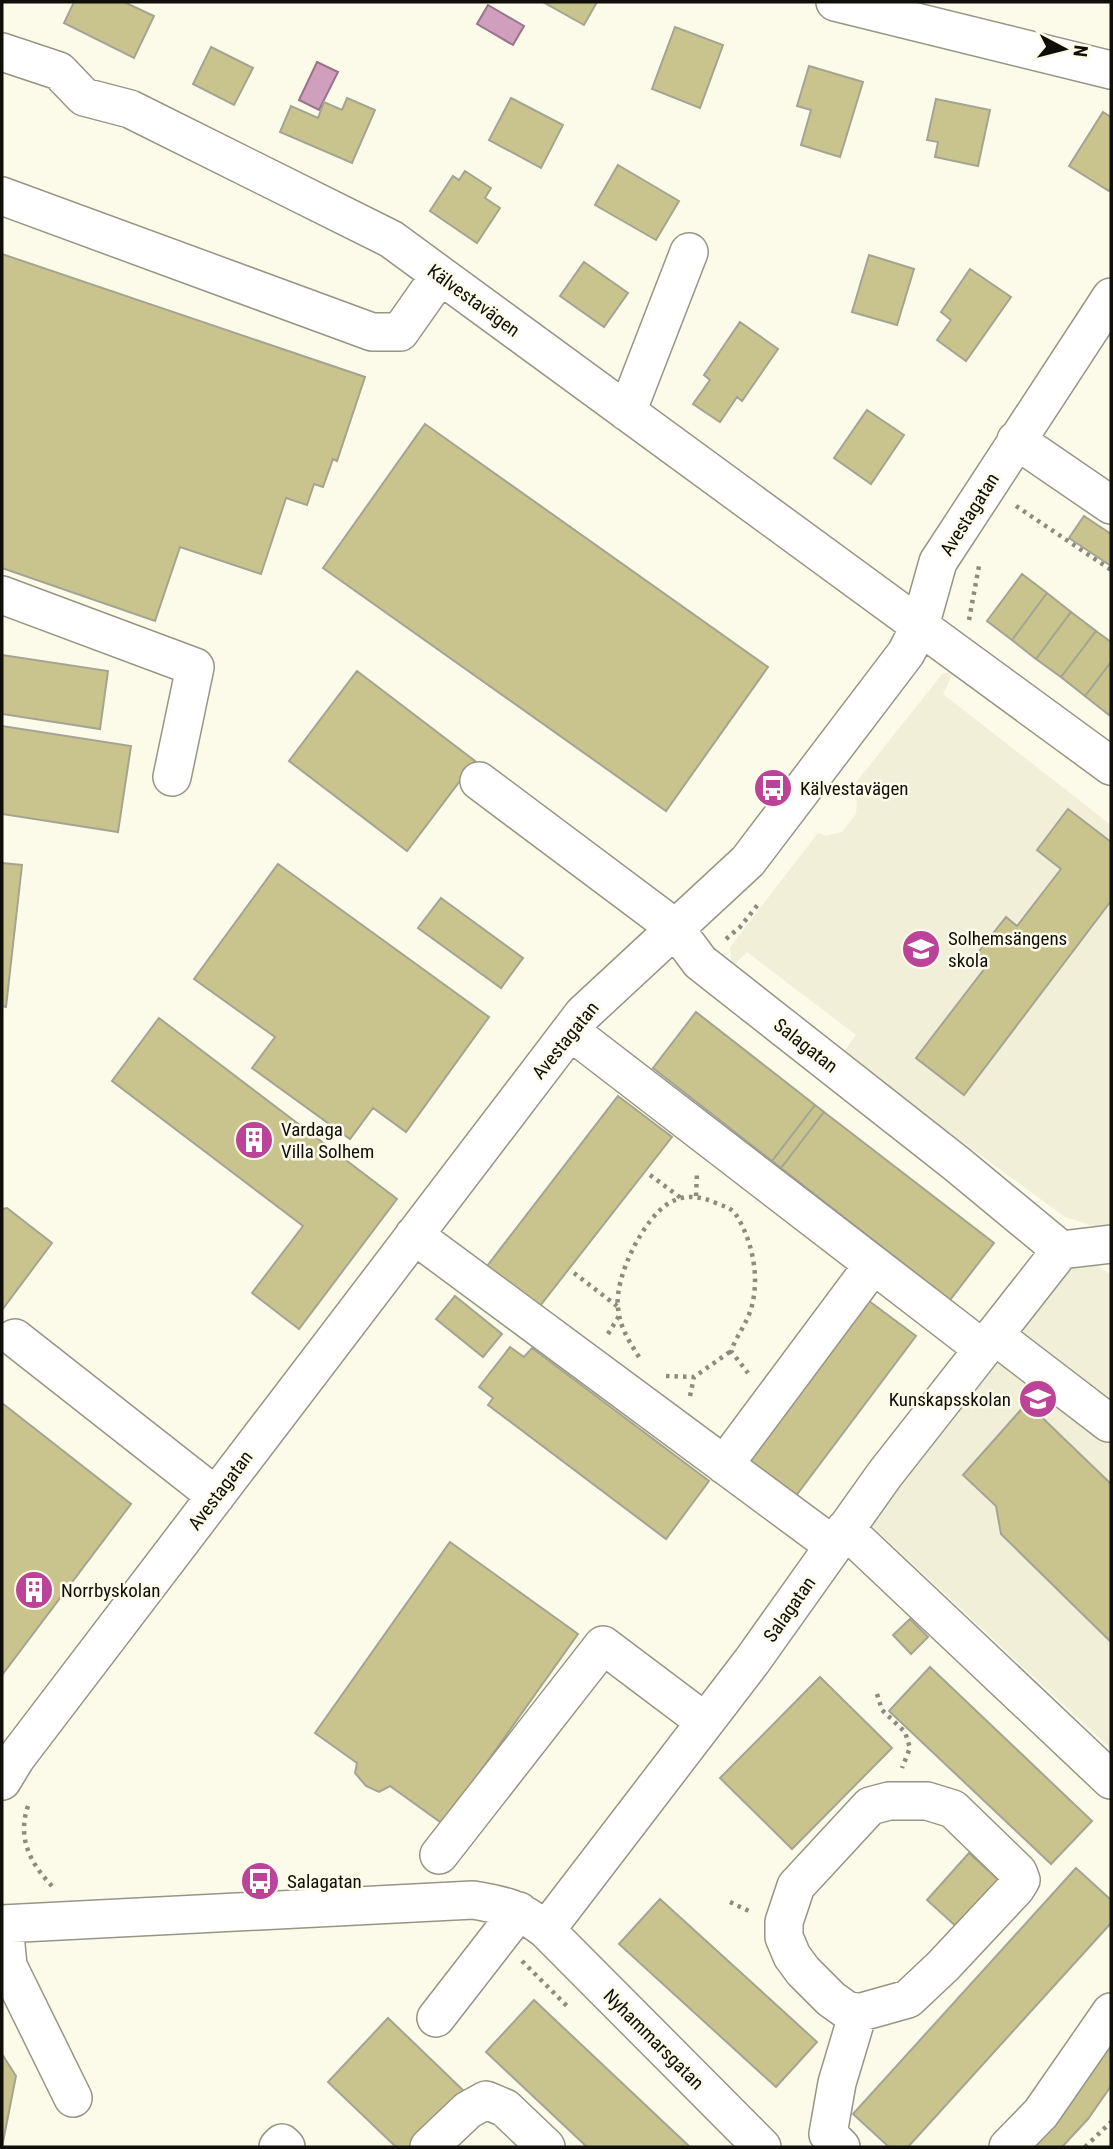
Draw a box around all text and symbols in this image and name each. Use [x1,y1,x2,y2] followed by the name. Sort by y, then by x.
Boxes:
[1029,14,1099,84] north arrow
[1068,44,1093,58] text: N
[423,259,524,342] street label: Kälvestavägen
[935,469,1004,560] street label: Avestagatan
[752,767,794,809] bus stop icon: Kälvestavägen
[800,777,909,800] place label: Kälvestavägen
[948,927,1067,972] place label: Solhemsängens skola
[900,928,942,970] school or university icon: Solhemsängens skola
[527,997,604,1084] street label: Avestagatan
[769,1013,842,1077] street label: Salagatan
[281,1118,374,1163] place label: Vardaga Villa Solhem
[233,1119,275,1161] building icon: Vardaga Villa Solhem
[1017,1378,1059,1420] school or university icon: Kunskapsskolan
[889,1388,1011,1411] place label: Kunskapsskolan
[183,1446,258,1534] street label: Avestagatan
[13,1569,55,1611] building icon: Norrbyskolan
[759,1572,820,1647] street label: Salagatan
[61,1579,161,1602] place label: Norrbyskolan
[239,1860,281,1902] bus stop icon: Salagatan
[287,1870,362,1893] place label: Salagatan
[599,1984,709,2094] street label: Nyhammarsgatan

